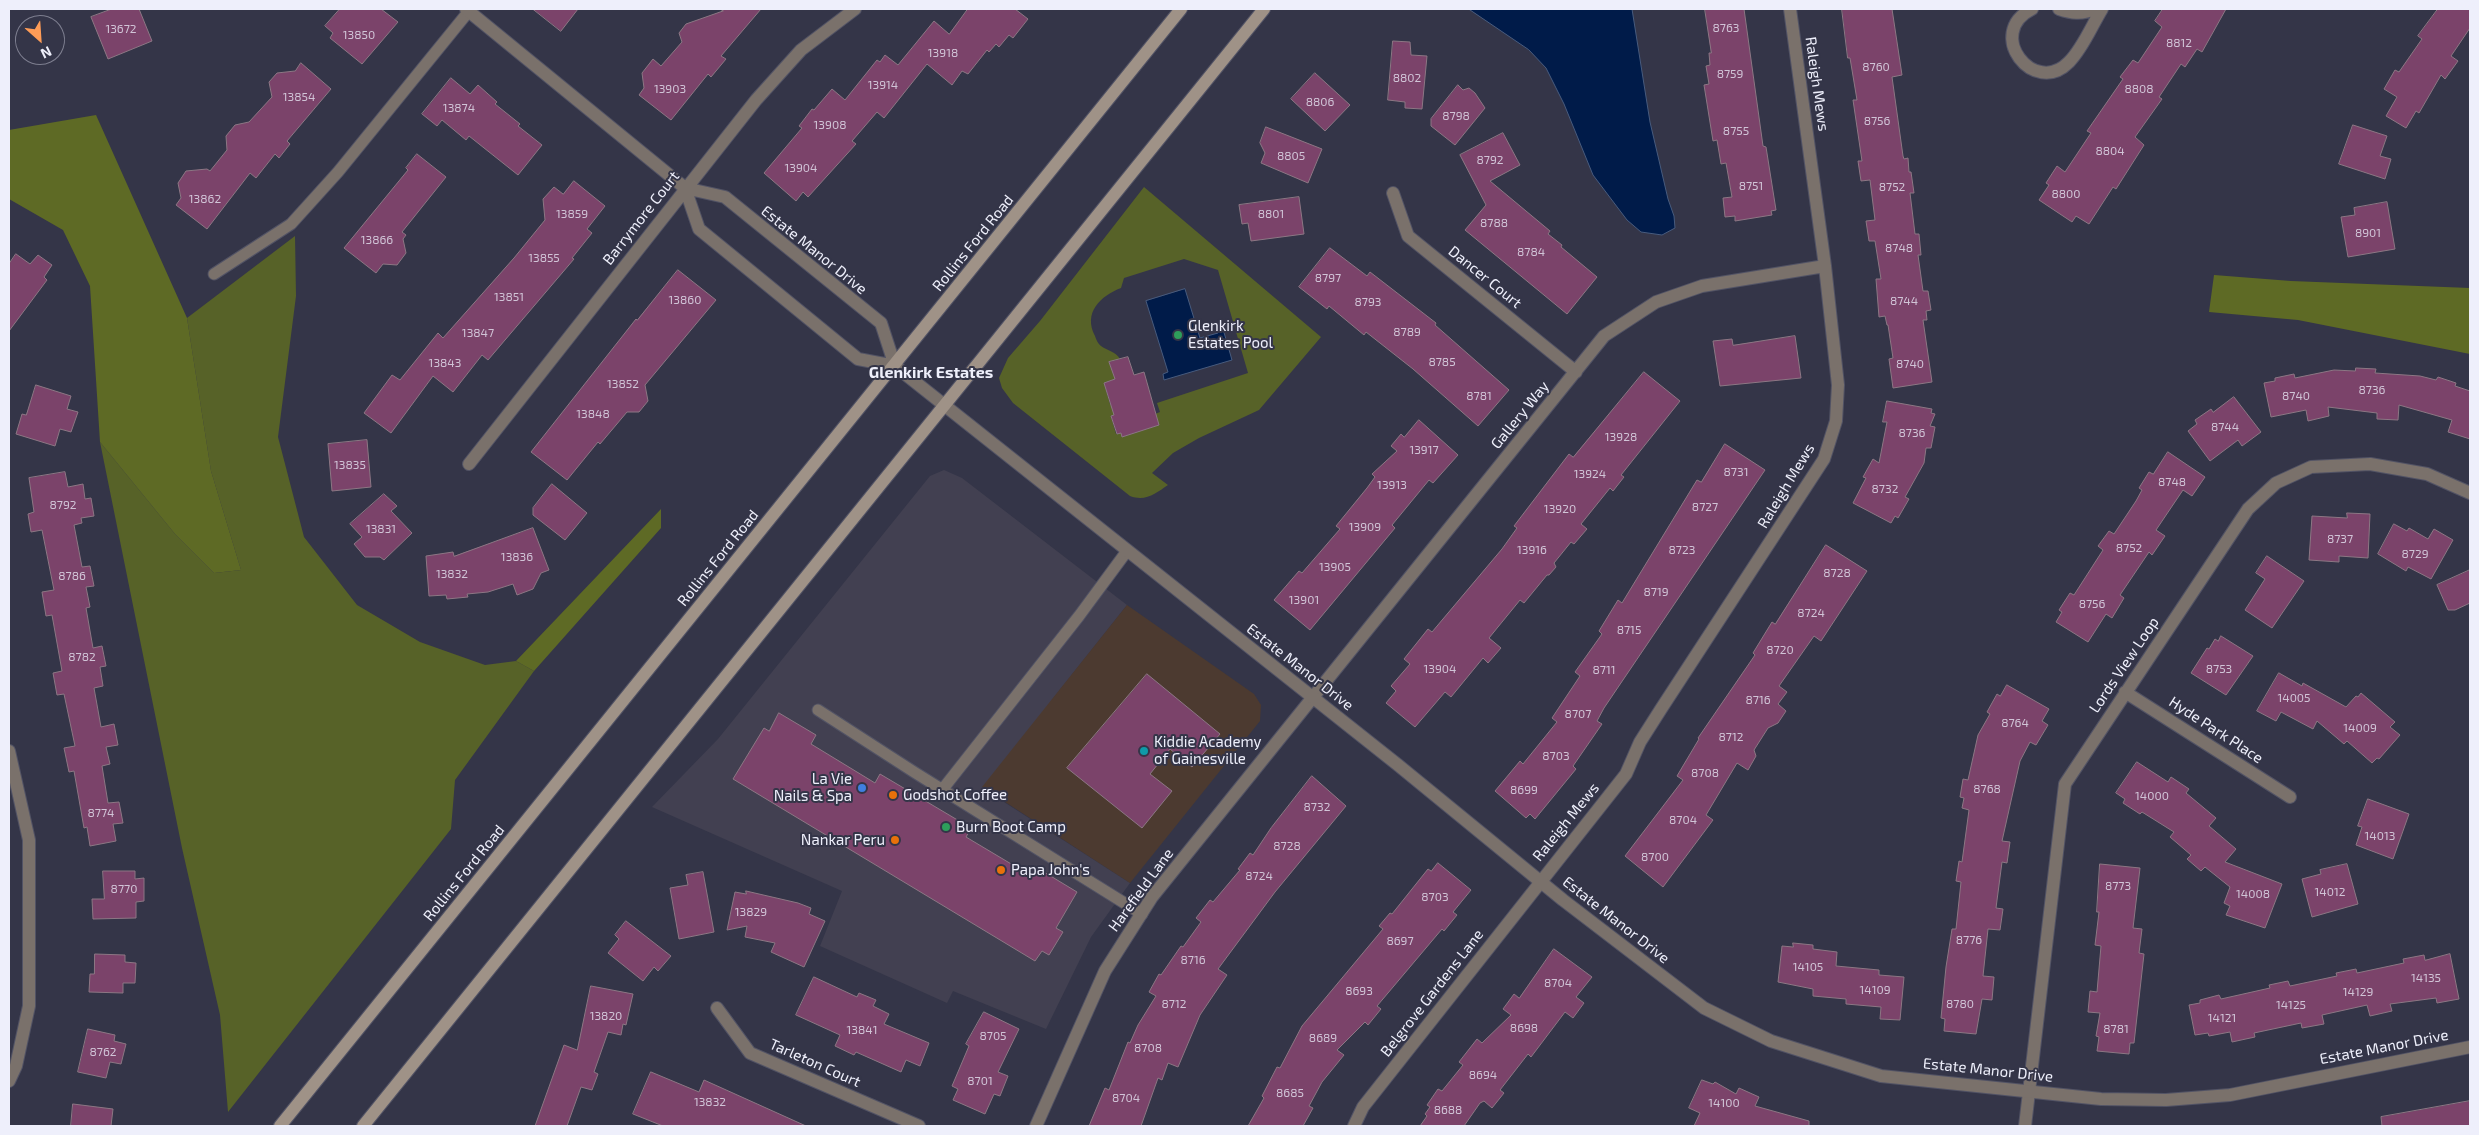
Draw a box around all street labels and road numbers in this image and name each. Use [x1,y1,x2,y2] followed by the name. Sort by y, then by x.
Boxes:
[1801,36,1833,132] street label: Raleigh Mews
[599,168,683,268] street label: Barrymore Court
[929,191,1017,295] street label: Rollins Ford Road
[758,202,870,298] street label: Estate Manor Drive
[1445,242,1525,312] street label: Dancer Court
[1487,377,1553,453] street label: Gallery Way
[1754,440,1818,532] street label: Raleigh Mews
[674,506,762,610] street label: Rollins Ford Road
[2085,614,2163,716] street label: Lords View Loop
[1243,620,1357,714] street label: Estate Manor Drive
[2166,693,2266,767] street label: Hyde Park Place
[1529,779,1603,865] street label: Raleigh Mews
[420,821,508,925] street label: Rollins Ford Road
[1105,845,1177,935] street label: Harefield Lane
[1559,873,1673,967] street label: Estate Manor Drive
[1377,926,1487,1060] street label: Belgrove Gardens Lane
[2318,1026,2450,1068] street label: Estate Manor Drive
[767,1035,863,1091] street label: Tarleton Court
[1922,1054,2054,1086] street label: Estate Manor Drive

